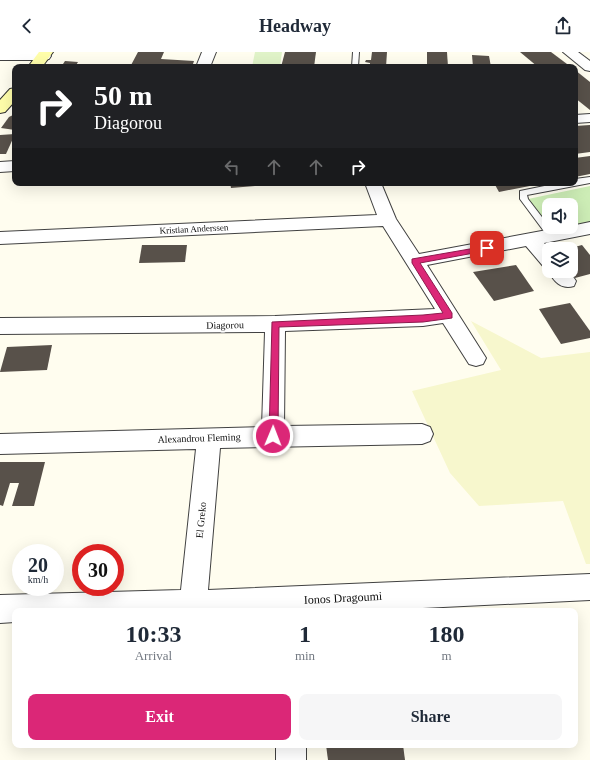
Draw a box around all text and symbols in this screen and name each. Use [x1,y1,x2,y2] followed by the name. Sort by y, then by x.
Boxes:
[16,15,38,37] icon: back
[552,15,574,37] icon: share
[259,16,331,36] text: Headway
[28,80,80,132] icon: right
[94,80,152,111] text: 50 m
[94,113,162,133] text: Diagorou
[221,156,243,178] icon: left
[263,156,285,178] icon: ahead
[305,156,327,178] icon: ahead
[347,156,369,178] icon: right
[542,198,578,278] map controls
[542,198,578,234] button: sound
[159,222,229,236] street label: Kristian Anderssen
[470,231,504,265] pin
[476,237,498,259] icon: arrive
[542,242,578,278] button: layers
[206,319,244,331] street label: Diagorou
[252,415,294,457] position arrow
[157,431,241,445] street label: Alexandrou Fleming
[194,501,208,539] street label: El Greko
[72,544,124,596] speed limit sign: 30
[28,554,48,576] text: 20
[28,574,48,585] text: km/h
[304,589,383,607] street label: Ionos Dragoumi
[125,621,181,647] text: 10:33
[299,621,311,647] text: 1
[429,621,465,647] text: 180
[135,648,172,663] text: Arrival
[295,648,315,663] text: min
[441,648,452,663] text: m
[28,694,291,740] button: Exit
[299,694,562,740] button: Share

